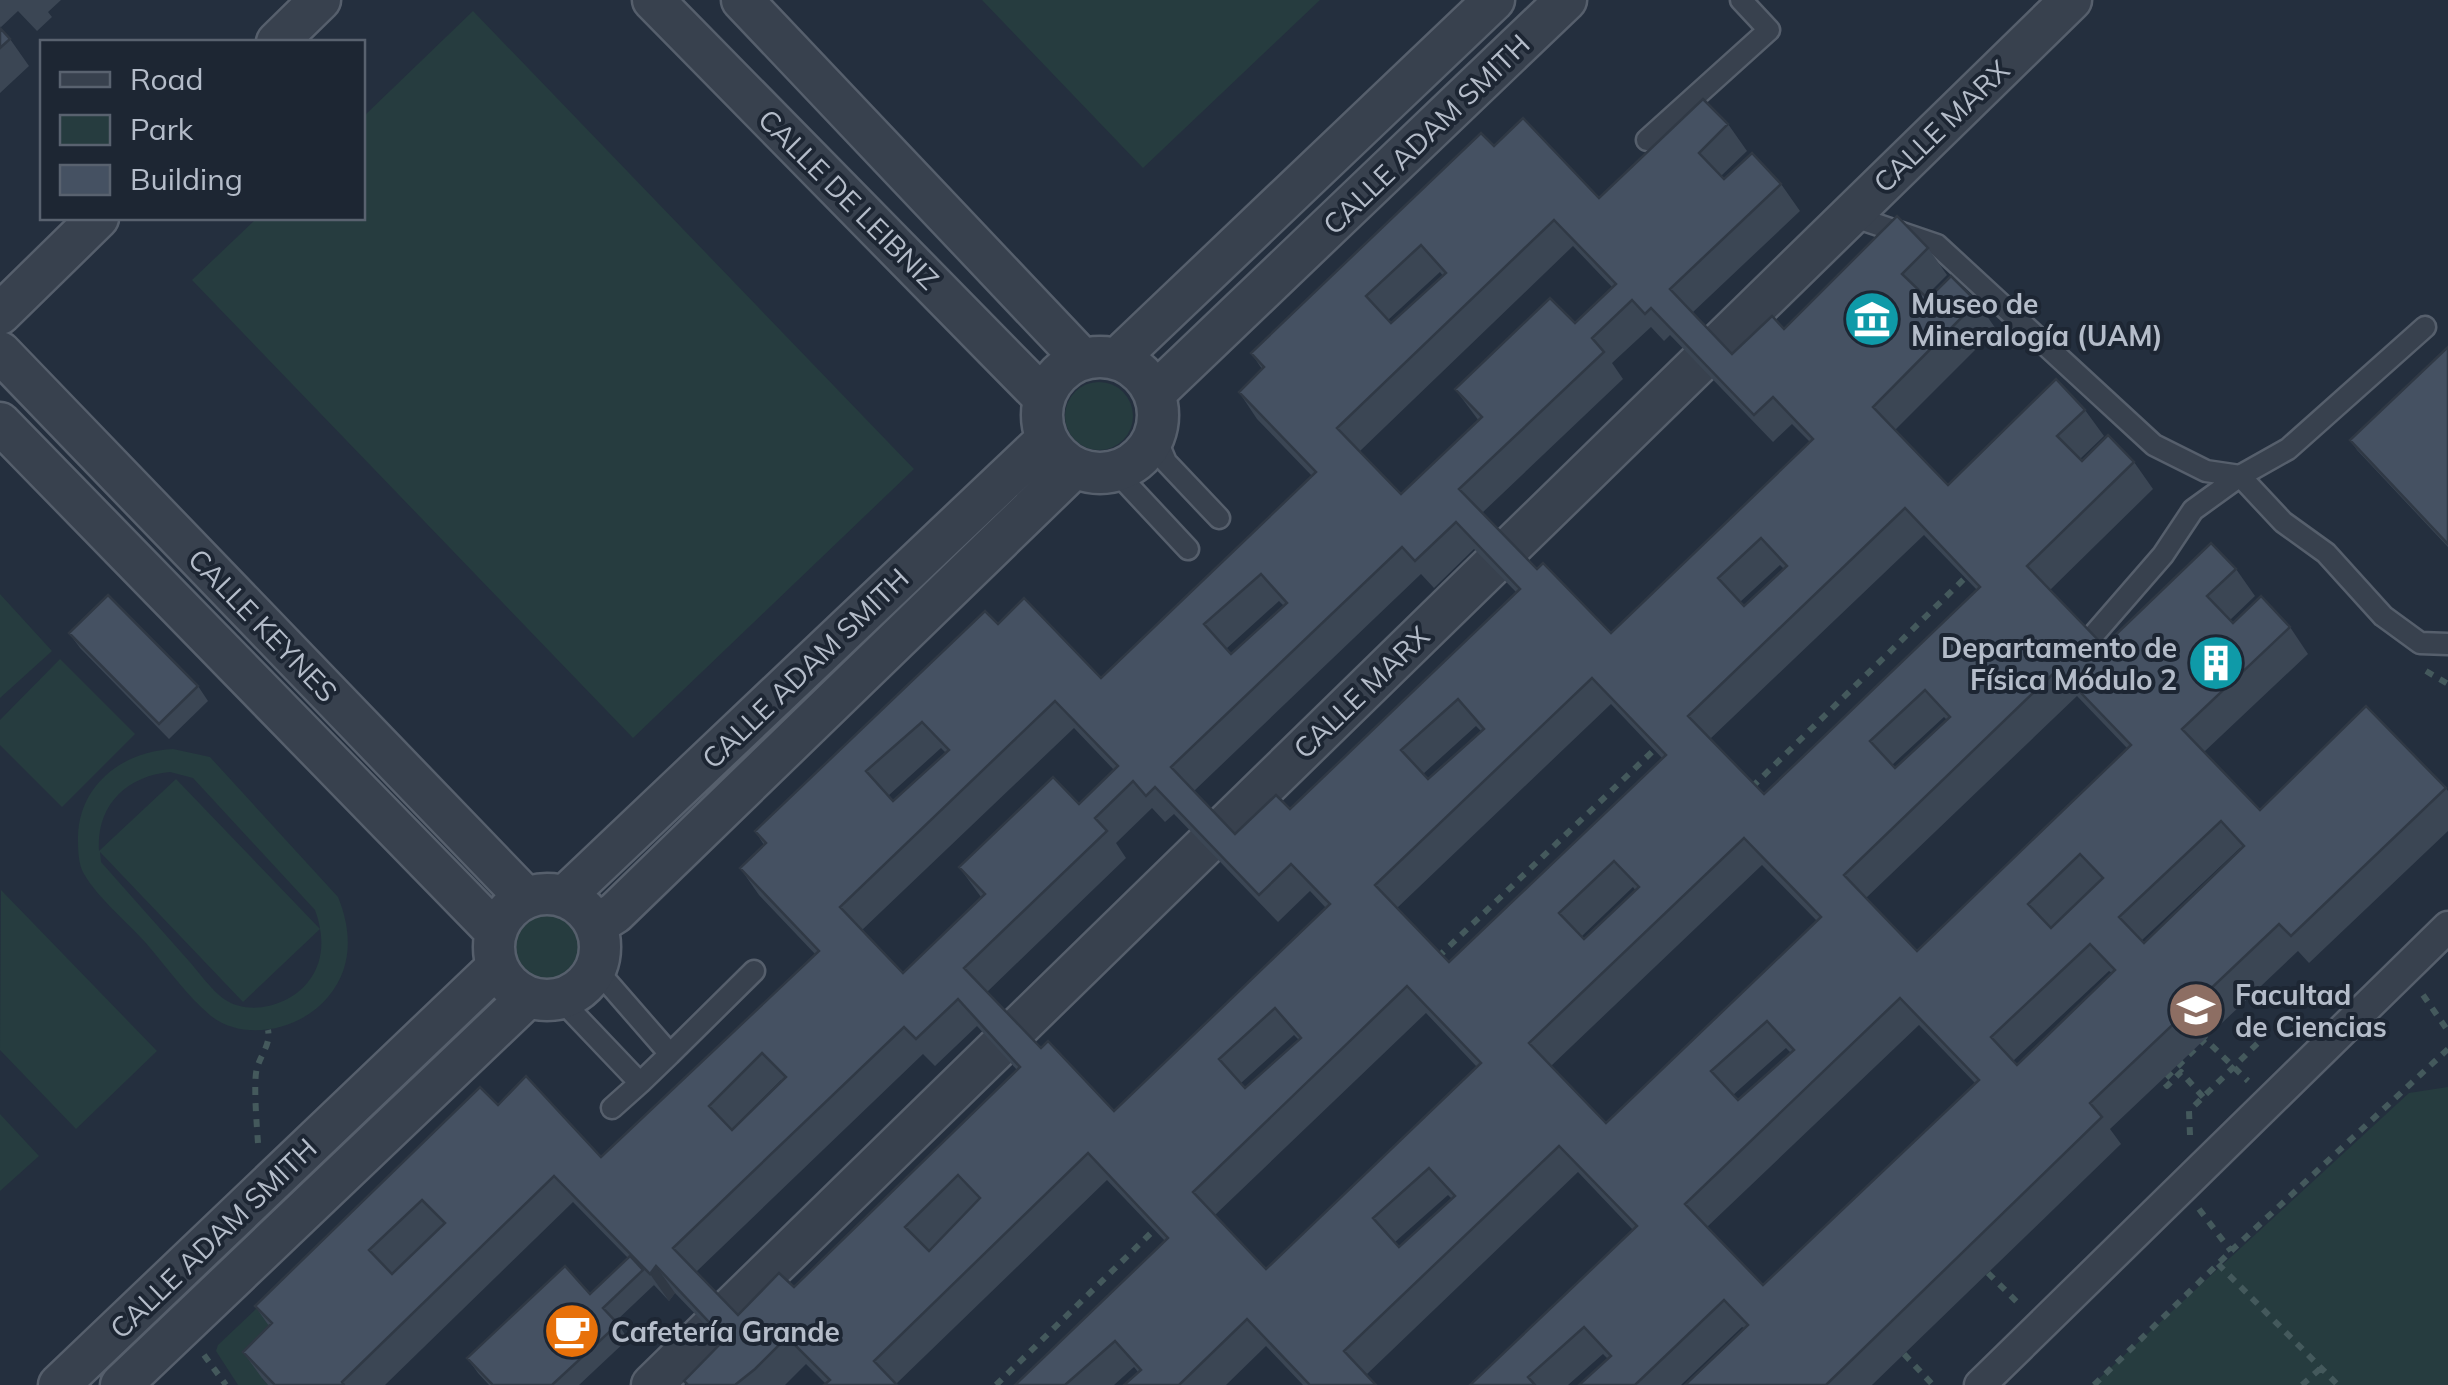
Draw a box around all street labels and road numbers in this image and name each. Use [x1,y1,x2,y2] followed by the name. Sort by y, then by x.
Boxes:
[1315,26,1537,242] street label: CALLE ADAM SMITH
[1866,52,2016,200] street label: CALLE MARX
[751,101,947,297] street label: CALLE DE LEIBNIZ
[181,541,345,709] street label: CALLE KEYNES
[694,560,916,776] street label: CALLE ADAM SMITH
[1286,618,1436,766] street label: CALLE MARX
[102,1130,324,1346] street label: CALLE ADAM SMITH

